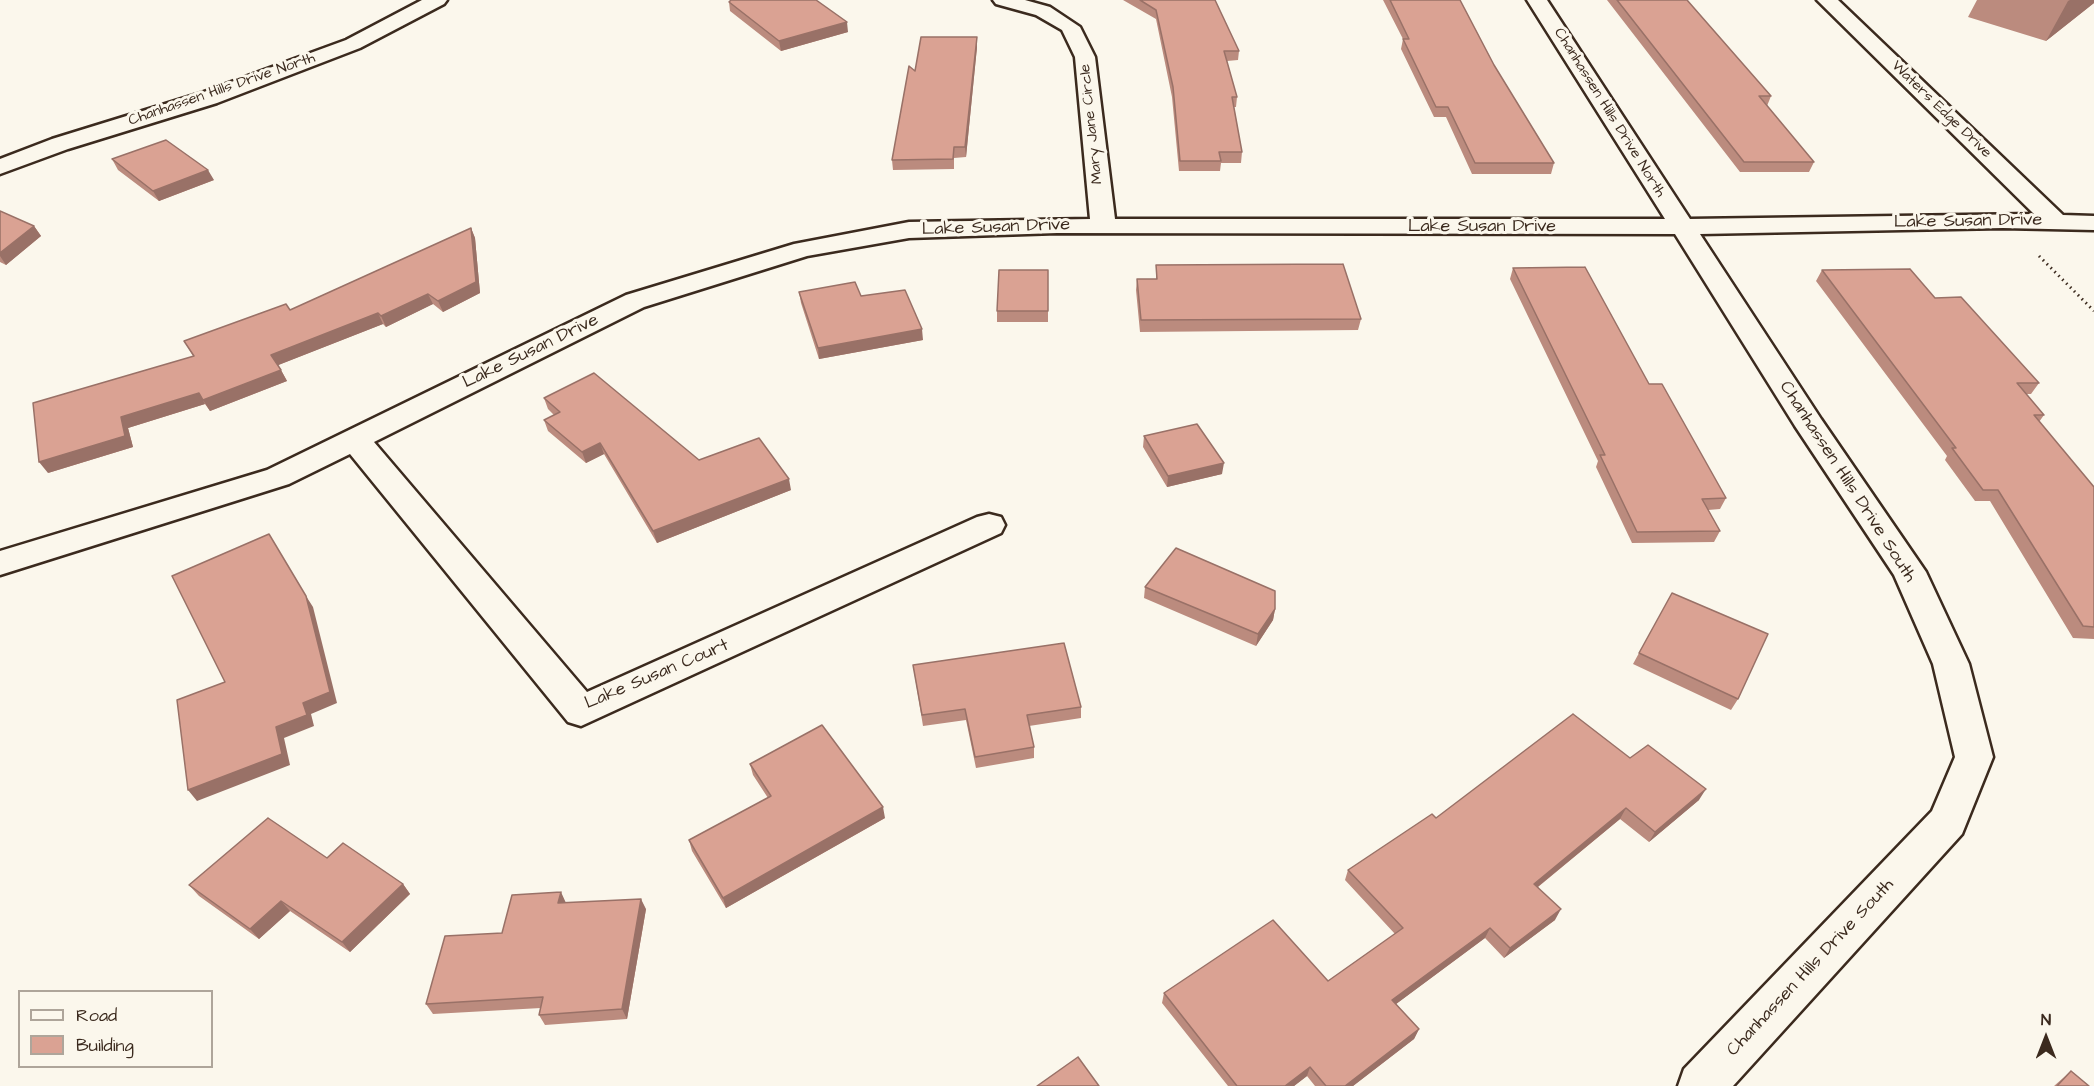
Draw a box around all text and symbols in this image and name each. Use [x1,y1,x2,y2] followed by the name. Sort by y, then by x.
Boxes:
[1549,25,1669,201] street label: Chanhassen Hills Drive North
[126,50,318,130] street label: Chanhassen Hills Drive North
[1887,58,1995,162] street label: Waters Edge Drive
[1077,63,1107,185] street label: Mary Jane Circle
[1894,210,2042,234] street label: Lake Susan Drive
[922,215,1070,241] street label: Lake Susan Drive
[1408,216,1556,238] street label: Lake Susan Drive
[460,310,602,394] street label: Lake Susan Drive
[1774,378,1920,586] street label: Chanhassen Hills Drive South
[582,635,732,715] street label: Lake Susan Court
[1723,875,1899,1061] street label: Chanhassen Hills Drive South
[18,990,213,1068] legend
[76,1003,117,1028] text: Road
[2016,1008,2076,1068] north arrow
[2041,1009,2051,1031] text: N
[76,1033,134,1058] text: Building

